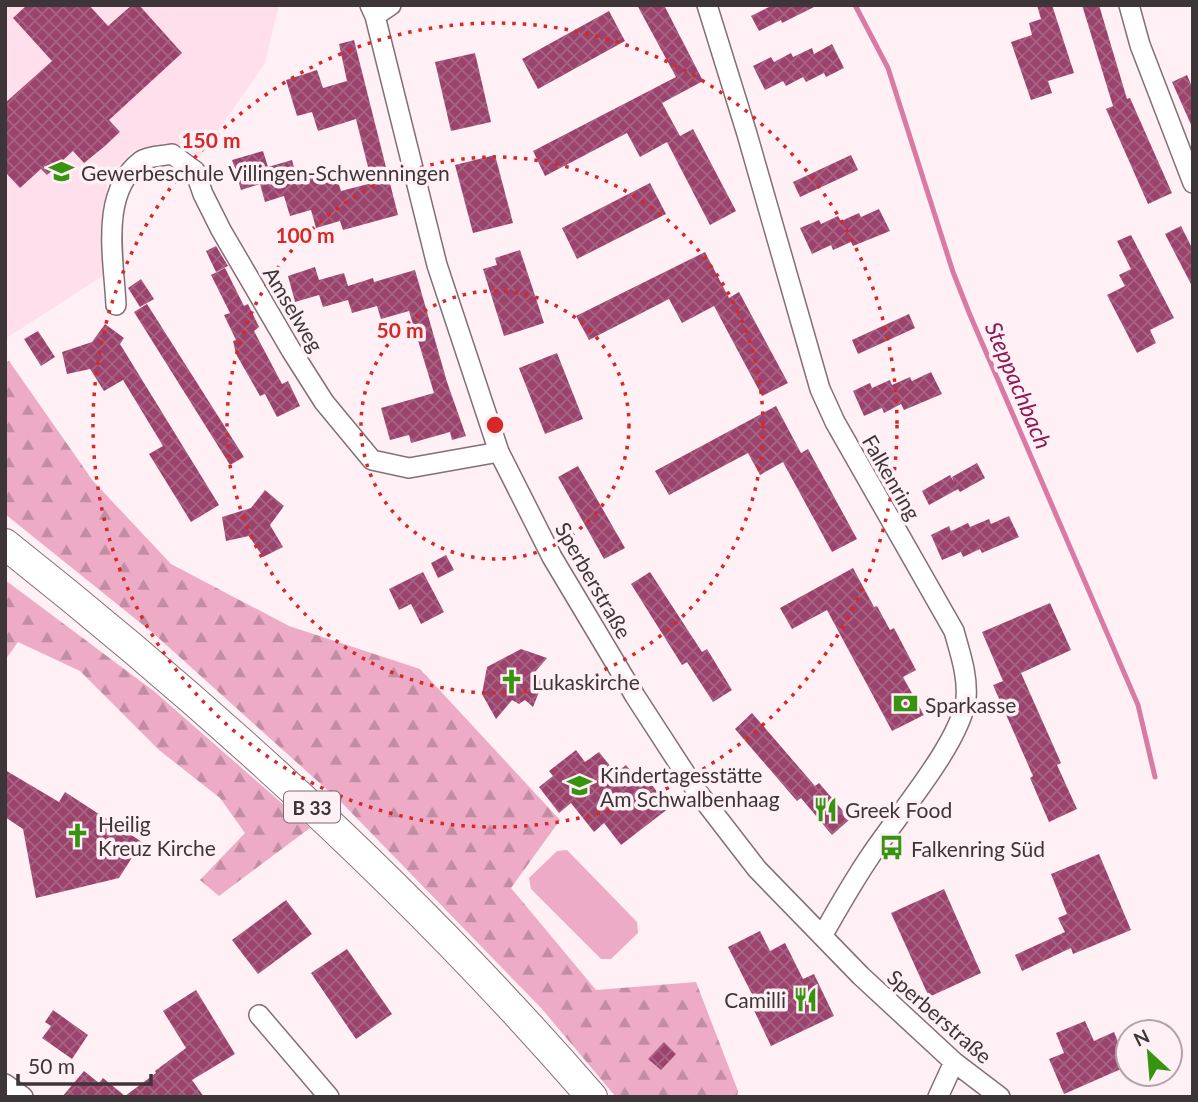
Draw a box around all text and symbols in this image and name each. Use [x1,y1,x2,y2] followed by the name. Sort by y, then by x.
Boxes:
[181,127,241,152] text: 150 m
[47,158,75,186] school or university icon: Gewerbeschule Villingen-Schwenningen
[81,160,450,185] place label: Gewerbeschule Villingen-Schwenningen
[275,222,335,247] text: 100 m
[259,262,329,356] street label: Amselweg
[376,317,424,342] text: 50 m
[980,317,1058,453] water label: Steppachbach
[483,413,507,437] centre of rings
[858,430,926,524] street label: Falkenring
[551,517,637,643] street label: Sperberstraße
[498,667,526,695] church icon: Lukaskirche
[532,669,640,694] place label: Lukaskirche
[891,690,919,718] bank icon: Sparkasse
[925,692,1016,717] place label: Sparkasse
[600,762,780,811] place label: Kindertagesstätte Am Schwalbenhaag
[566,772,594,800] school or university icon: Kindertagesstätte Am Schwalbenhaag
[284,792,340,822] road number: B 33
[811,795,839,823] restaurant icon: Greek Food
[845,797,952,822] place label: Greek Food
[98,811,216,860] place label: Heilig Kreuz Kirche
[64,821,92,849] church icon: Heilig Kreuz Kirche
[877,834,905,862] bus stop icon: Falkenring Süd
[911,836,1045,861] place label: Falkenring Süd
[883,964,997,1068] street label: Sperberstraße
[792,985,820,1013] restaurant icon: Camilli
[724,987,786,1012] place label: Camilli
[1114,1018,1184,1088] north arrow
[1130,1024,1153,1051] text: N
[18,1042,150,1086] scale bar
[28,1053,75,1078] text: 50 m

